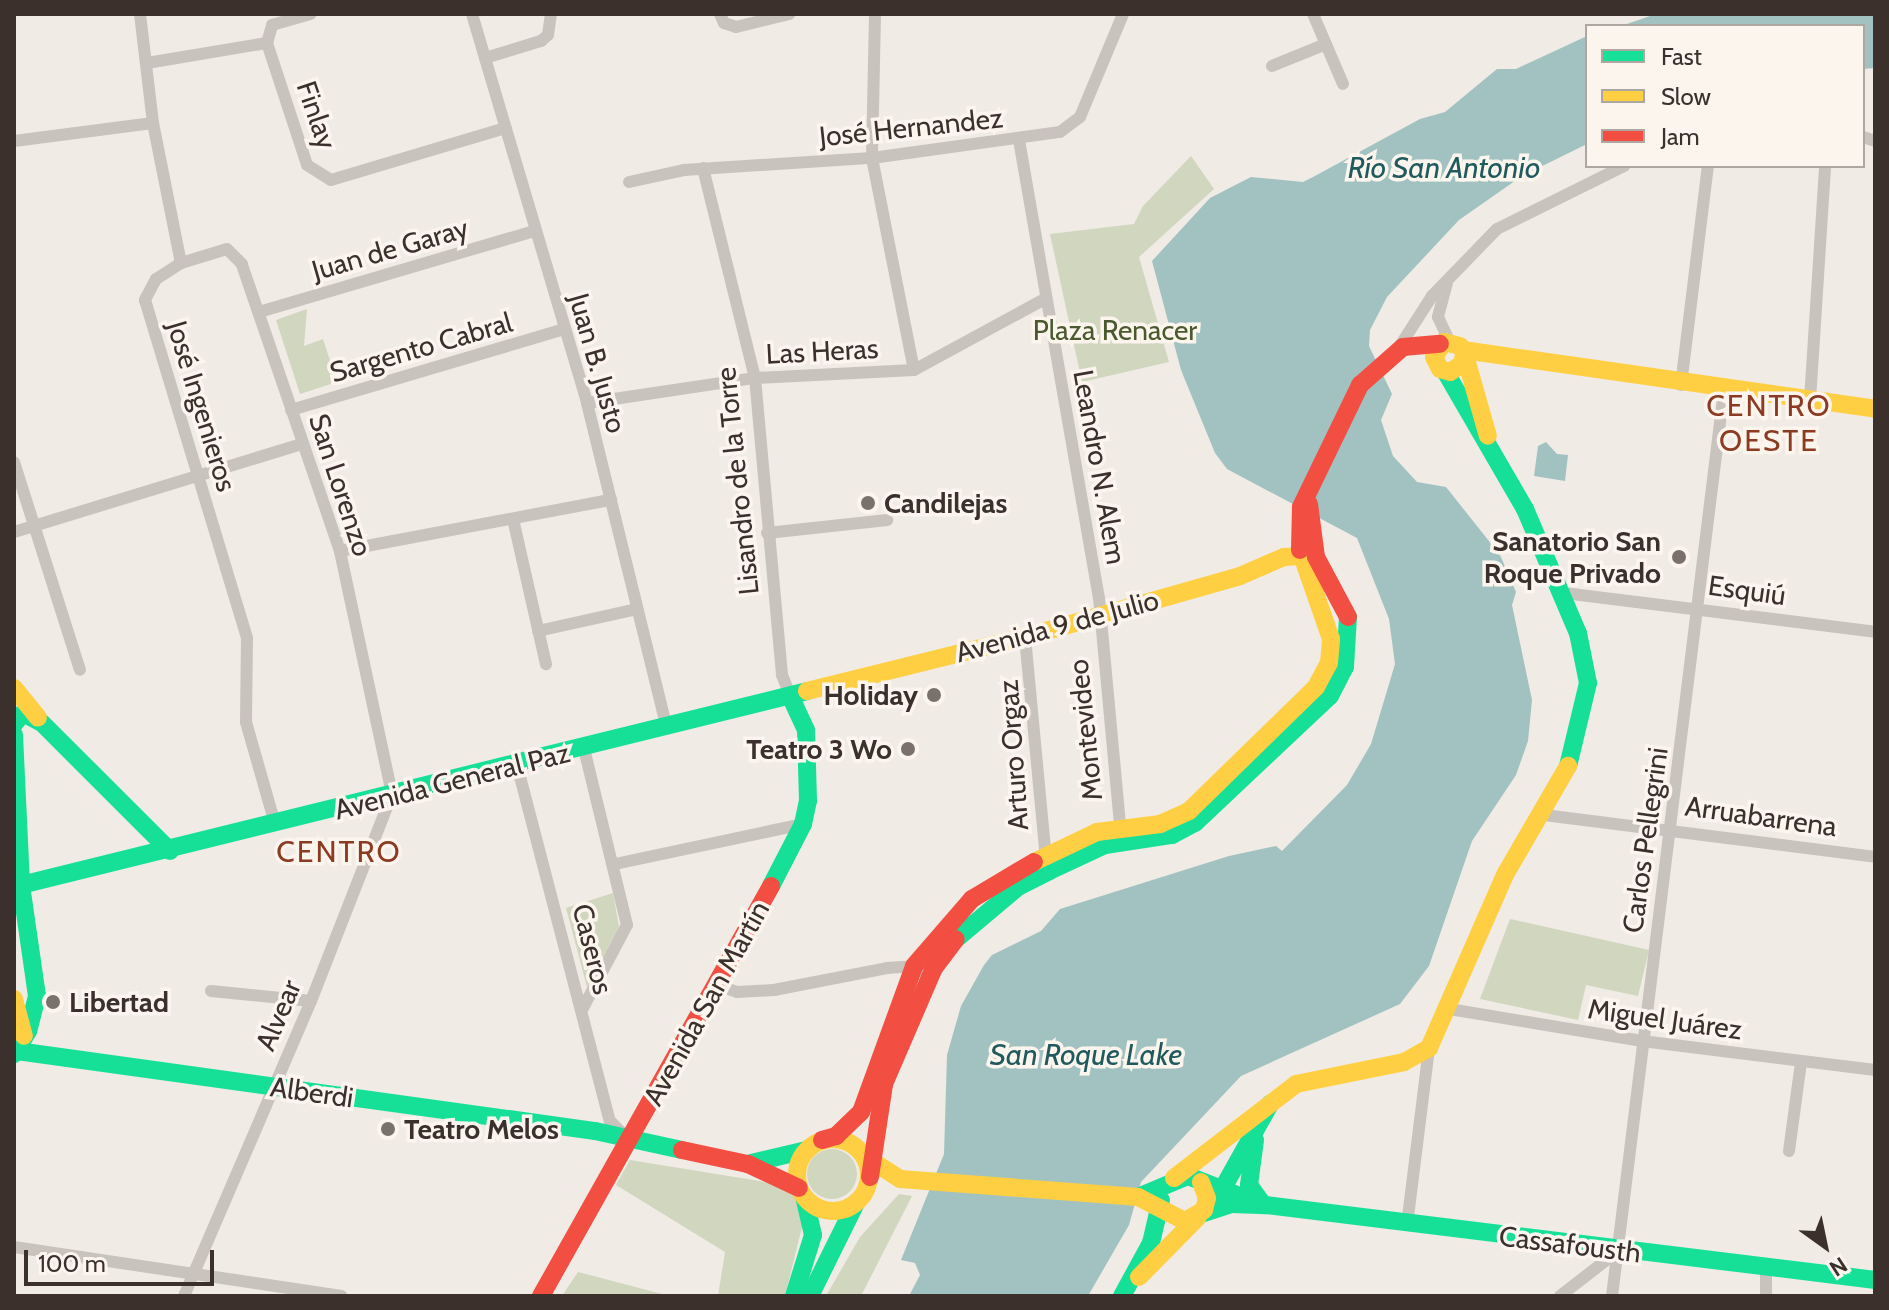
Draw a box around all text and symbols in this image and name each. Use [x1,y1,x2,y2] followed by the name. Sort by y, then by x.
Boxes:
[1585,24,1865,168] legend
[1661,42,1702,71] text: Fast
[290,77,344,153] street label: Finlay
[1661,82,1711,111] text: Slow
[817,101,1005,153] street label: José Hernandez
[1661,122,1699,151] text: Jam
[1348,150,1540,186] water label: Río San Antonio
[308,211,472,287] street label: Juan de Garay
[562,289,634,437] street label: Juan B. Justo
[326,305,516,389] street label: Sargento Cabral
[1033,313,1197,347] park label: Plaza Renacer
[160,317,244,495] street label: José Ingenieros
[765,331,879,371] street label: Las Heras
[708,366,766,596] street label: Lisandro de la Torre
[1066,367,1134,567] street label: Leandro N. Alem
[1706,388,1832,458] district label: CENTRO OESTE
[302,410,380,560] street label: San Lorenzo
[884,486,1007,520] place label: Candilejas
[859,494,877,512] marker: Candilejas
[1484,524,1661,590] place label: Sanatorio San Roque Privado
[1668,546,1690,568] marker: Sanatorio San Roque Privado
[1706,568,1788,612] street label: Esquiú
[952,583,1162,669] street label: Avenida 9 de Julio
[1061,658,1109,802] street label: Montevideo
[824,678,918,712] place label: Holiday
[991,679,1035,831] street label: Arturo Orgaz
[925,686,943,704] marker: Holiday
[746,732,892,766] place label: Teatro 3 Wo
[331,736,573,826] street label: Avenida General Paz
[899,740,917,758] marker: Teatro 3 Wo
[1615,745,1675,935] street label: Carlos Pellegrini
[1683,789,1839,843] street label: Arruabarrena
[276,834,402,870] district label: CENTRO
[636,895,776,1111] street label: Avenida San Martín
[566,900,620,998] street label: Caseros
[248,975,308,1055] street label: Alvear
[69,985,169,1019] place label: Libertad
[1586,992,1744,1046] street label: Miguel Juárez
[44,993,62,1011] marker: Libertad
[990,1037,1182,1073] water label: San Roque Lake
[268,1070,356,1114] street label: Alberdi
[404,1112,559,1146] place label: Teatro Melos
[379,1120,397,1138] marker: Teatro Melos
[1785,1206,1865,1286] north arrow
[1497,1219,1643,1269] street label: Cassafousth
[28,1234,218,1284] scale bar
[38,1249,106,1278] text: 100 m
[1824,1251,1852,1282] text: N

